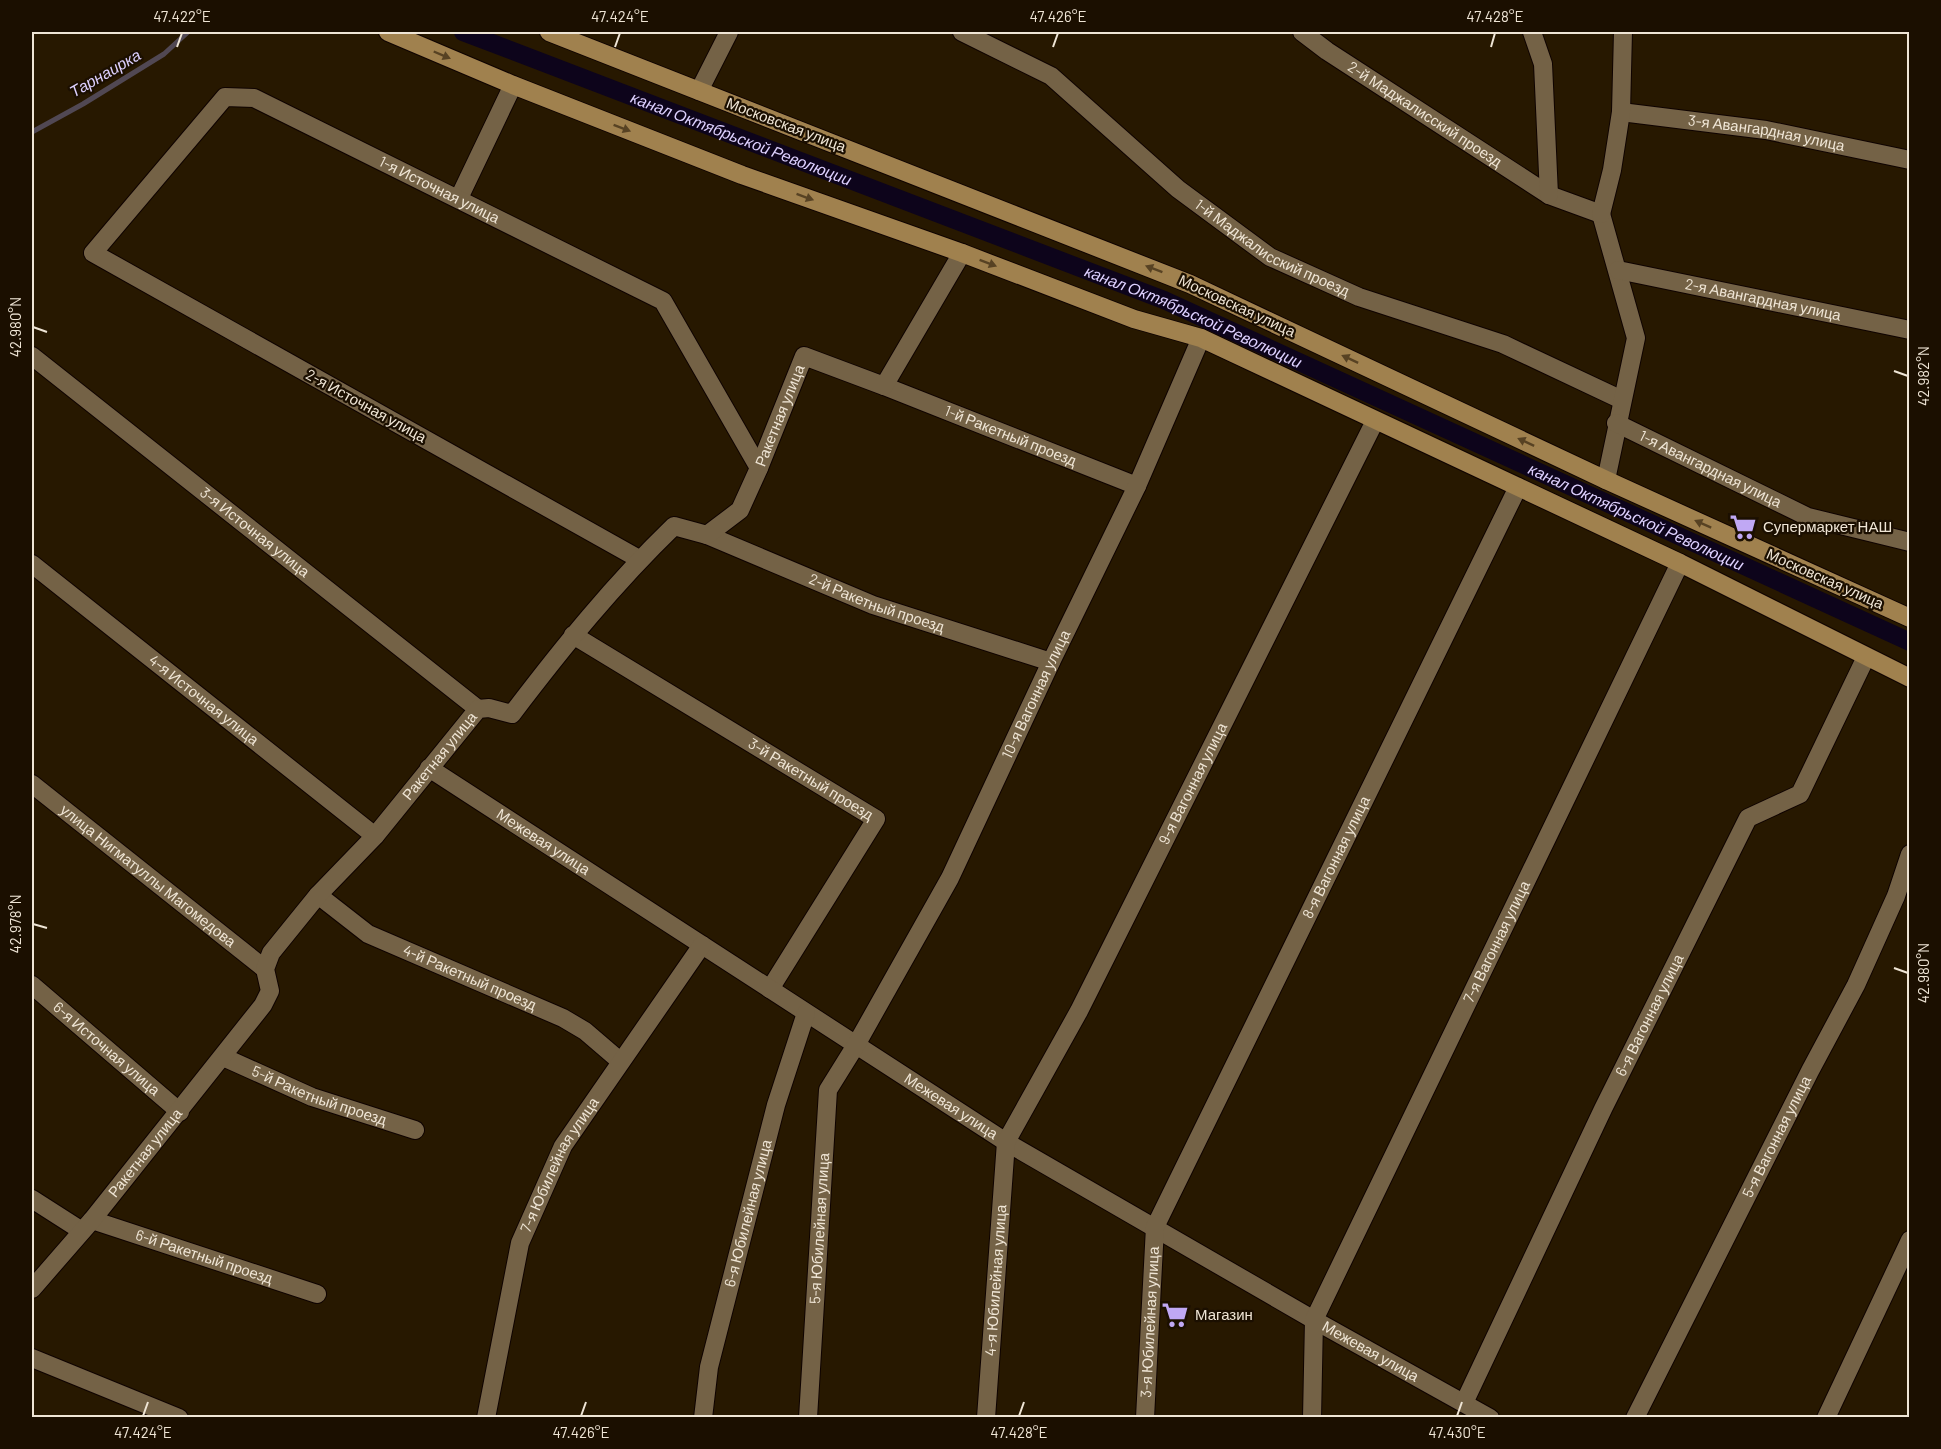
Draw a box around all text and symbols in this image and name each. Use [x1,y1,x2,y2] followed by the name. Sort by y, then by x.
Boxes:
[153,7,211,25] text: 47.422°E
[591,7,649,25] text: 47.424°E
[1029,7,1087,25] text: 47.426°E
[1466,7,1524,25] text: 47.428°E
[66,44,144,101] water label: Тарнаирка
[433,50,451,60] one-way arrow
[1345,57,1506,170] street label: 2-й Маджалисский проезд
[628,87,855,189] water label: канал Октябрьской Революции
[724,93,849,155] street label: Московская улица
[1687,110,1847,154] street label: 3-я Авангардная улица
[614,123,632,133] one-way arrow
[376,152,503,227] street label: 1-я Источная улица
[796,193,814,203] one-way arrow
[1192,195,1353,300] street label: 1-й Маджалисский проезд
[979,259,997,268] one-way arrow
[1082,261,1305,371] water label: канал Октябрьской Революции
[1144,264,1162,274] one-way arrow
[1176,270,1299,340] street label: Московская улица
[1684,274,1843,324] street label: 2-я Авангардная улица
[6,297,24,357] text: 42.980°N
[1914,346,1932,406] text: 42.982°N
[1342,354,1359,363] one-way arrow
[751,361,808,469] street label: Ракетная улица
[303,365,430,446] street label: 2-я Источная улица
[942,401,1080,469] street label: 1-й Ракетный проезд
[1637,426,1785,511] street label: 1-я Авангардная улица
[1518,438,1535,447] one-way arrow
[1526,458,1747,574] water label: канал Октябрьской Революции
[197,483,314,581] street label: 3-я Источная улица
[1728,512,1758,542] supermarket icon: Супермаркет НАШ
[1763,517,1892,535] place label: Супермаркет НАШ
[1694,519,1712,529] one-way arrow
[1764,544,1887,612] street label: Московская улица
[806,569,947,635] street label: 2-й Ракетный проезд
[997,626,1074,761] street label: 10-я Вагонная улица
[146,650,263,749] street label: 4-я Источная улица
[398,707,481,803] street label: Ракетная улица
[1154,719,1231,847] street label: 9-я Вагонная улица
[745,734,877,823] street label: 3-й Ракетный проезд
[1298,792,1373,921] street label: 8-я Вагонная улица
[57,800,240,951] street label: улица Нигматуллы Магомедова
[494,804,594,878] street label: Межевая улица
[1459,877,1533,1005] street label: 7-я Вагонная улица
[6,894,24,954] text: 42.978°N
[400,940,540,1014] street label: 4-й Ракетный проезд
[1914,943,1932,1003] text: 42.980°N
[1611,950,1687,1079] street label: 6-я Вагонная улица
[50,997,164,1099] street label: 6-я Источная улица
[249,1061,389,1128] street label: 5-й Ракетный проезд
[901,1069,1002,1143] street label: Межевая улица
[1738,1072,1814,1200] street label: 5-я Вагонная улица
[516,1093,602,1235] street label: 7-я Юбилейная улица
[104,1104,186,1200] street label: Ракетная улица
[720,1137,775,1289] street label: 6-я Юбилейная улица
[805,1151,832,1304] street label: 5-я Юбилейная улица
[981,1203,1009,1357] street label: 4-я Юбилейная улица
[134,1225,275,1287] street label: 6-й Ракетный проезд
[1136,1245,1162,1398] street label: 3-я Юбилейная улица
[1160,1300,1190,1330] supermarket icon: Магазин
[1195,1305,1253,1323] place label: Магазин
[1320,1316,1423,1385] street label: Межевая улица
[114,1423,172,1441] text: 47.424°E
[552,1423,610,1441] text: 47.426°E
[990,1423,1048,1441] text: 47.428°E
[1428,1423,1486,1441] text: 47.430°E

